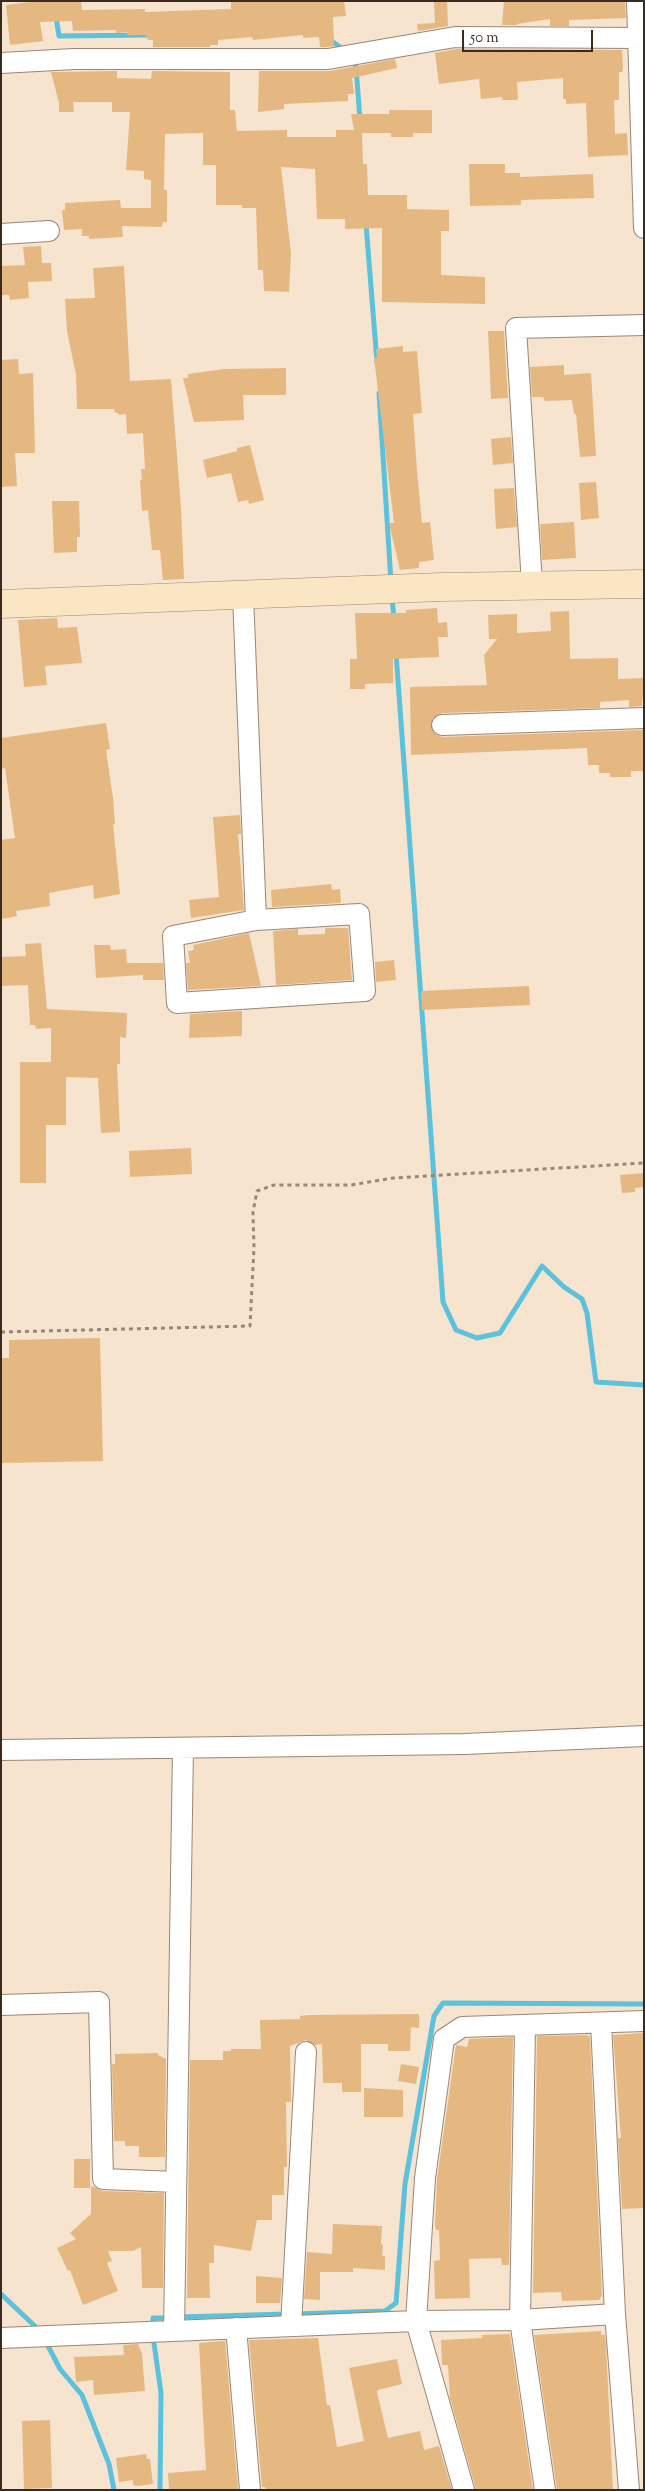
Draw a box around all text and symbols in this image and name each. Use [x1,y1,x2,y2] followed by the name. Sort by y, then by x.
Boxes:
[465,20,596,52] scale bar
[470,28,499,49] text: 50 m

